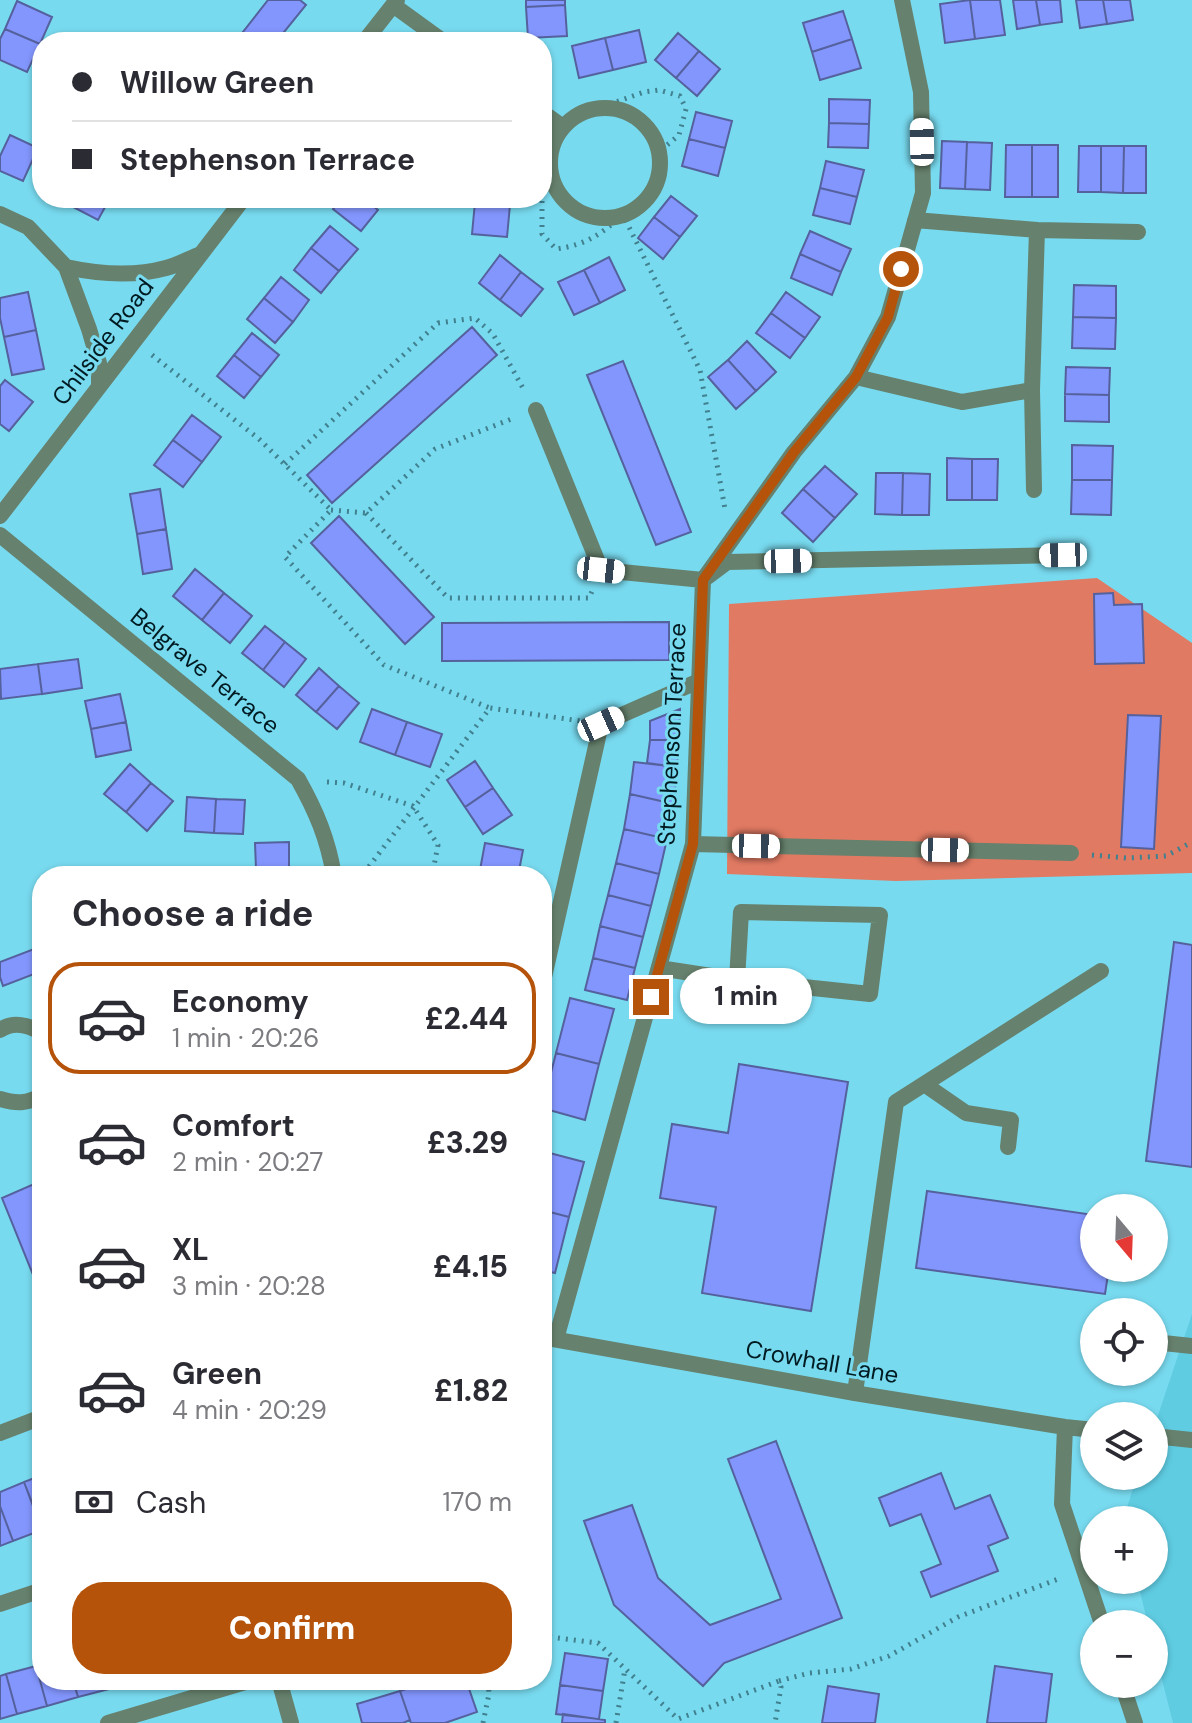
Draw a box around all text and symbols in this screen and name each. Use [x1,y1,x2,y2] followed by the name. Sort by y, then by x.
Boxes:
[120,63,314,102] text: Willow Green
[910,118,934,166] car
[120,140,415,179] text: Stephenson Terrace
[883,251,919,287] route start
[45,272,160,411] street label: Chilside Road
[1039,543,1087,567] car
[764,549,812,573] car
[576,556,626,584] car
[124,601,286,740] street label: Belgrave Terrace
[650,622,693,846] street label: Stephenson Terrace
[574,703,628,745] car
[732,834,780,858] car
[921,838,969,862] car
[72,890,313,937] text: Choose a ride
[679,969,811,1025] callout: 1 min
[633,979,669,1015] route end
[714,979,778,1013] text: 1 min
[76,982,148,1054] icon: car
[172,982,309,1021] text: Economy
[425,999,508,1038] text: £2.44
[172,1021,319,1055] text: 1 min · 20:26
[76,1106,148,1178] icon: car
[172,1106,295,1145] text: Comfort
[427,1123,508,1162] text: £3.29
[172,1145,323,1179] text: 2 min · 20:27
[1080,1194,1168,1282] north arrow
[1080,1194,1168,1698] map controls
[76,1230,148,1302] icon: car
[172,1230,209,1269] text: XL
[433,1247,508,1286] text: £4.15
[172,1269,326,1303] text: 3 min · 20:28
[1080,1298,1168,1386] button: locate
[743,1333,901,1390] street label: Crowhall Lane
[76,1354,148,1426] icon: car
[172,1354,262,1393] text: Green
[434,1371,508,1410] text: £1.82
[172,1393,327,1427] text: 4 min · 20:29
[1080,1402,1168,1490] button: layers
[72,1480,116,1524] icon: cash
[136,1483,206,1522] text: Cash
[443,1485,512,1519] text: 170 m
[1080,1506,1168,1594] button: +
[72,1582,512,1674] button: Confirm
[1080,1610,1168,1698] button: −

